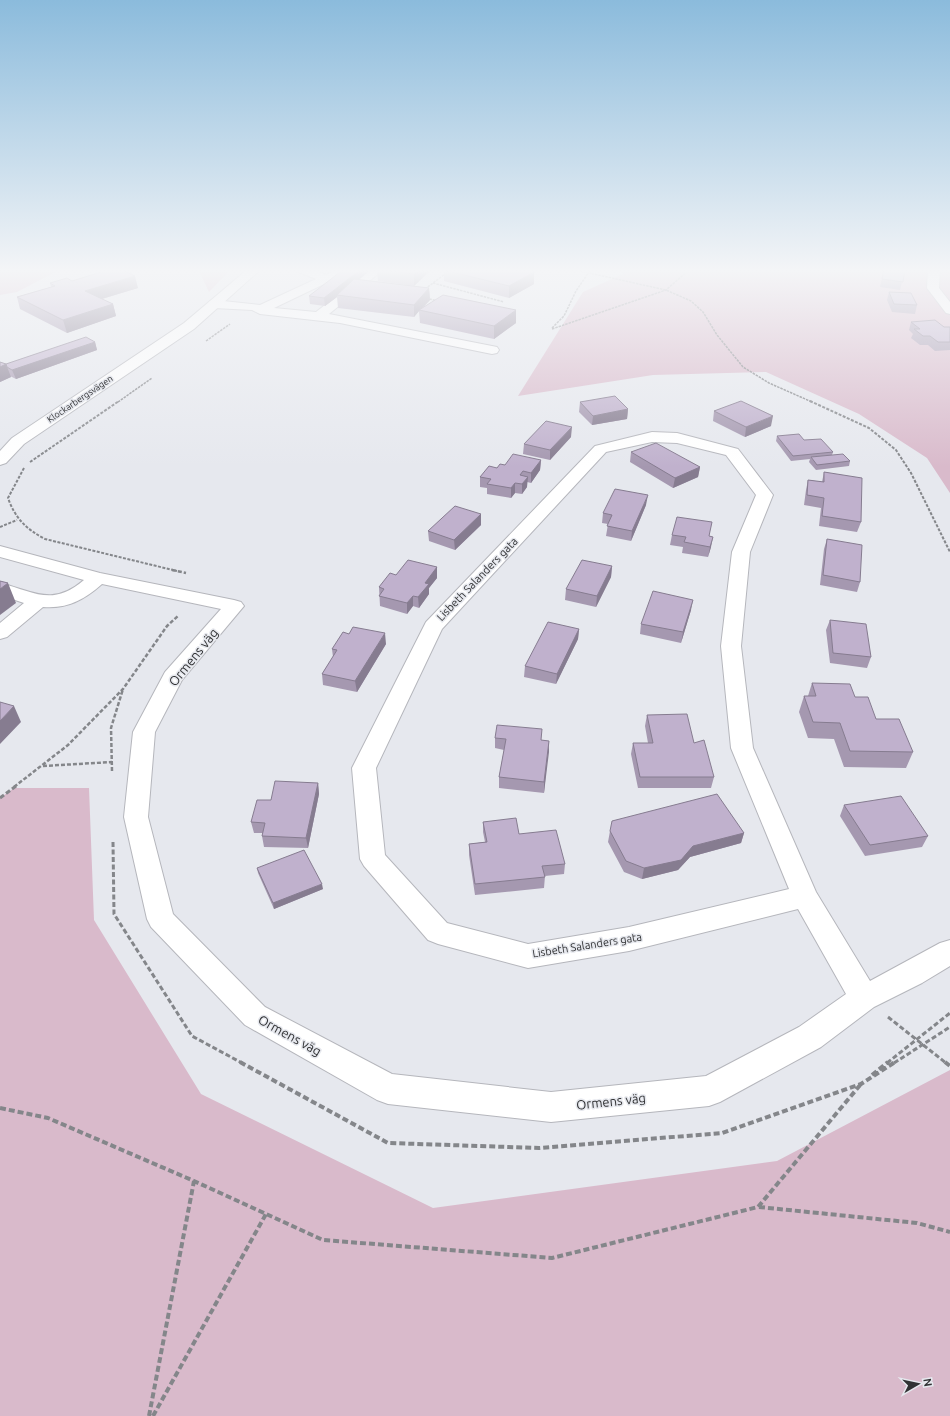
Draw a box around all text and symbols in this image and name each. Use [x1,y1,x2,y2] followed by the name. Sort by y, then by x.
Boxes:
[45,373,115,425] street label: Klockarbergsvägen
[434,535,520,623] street label: Lisbeth Salanders gata
[166,625,220,689] street label: Ormens väg
[531,930,643,960] street label: Lisbeth Salanders gata
[256,1012,324,1058] street label: Ormens väg
[575,1090,647,1112] street label: Ormens väg
[898,1364,938,1404] north arrow
[921,1377,934,1387] text: N

